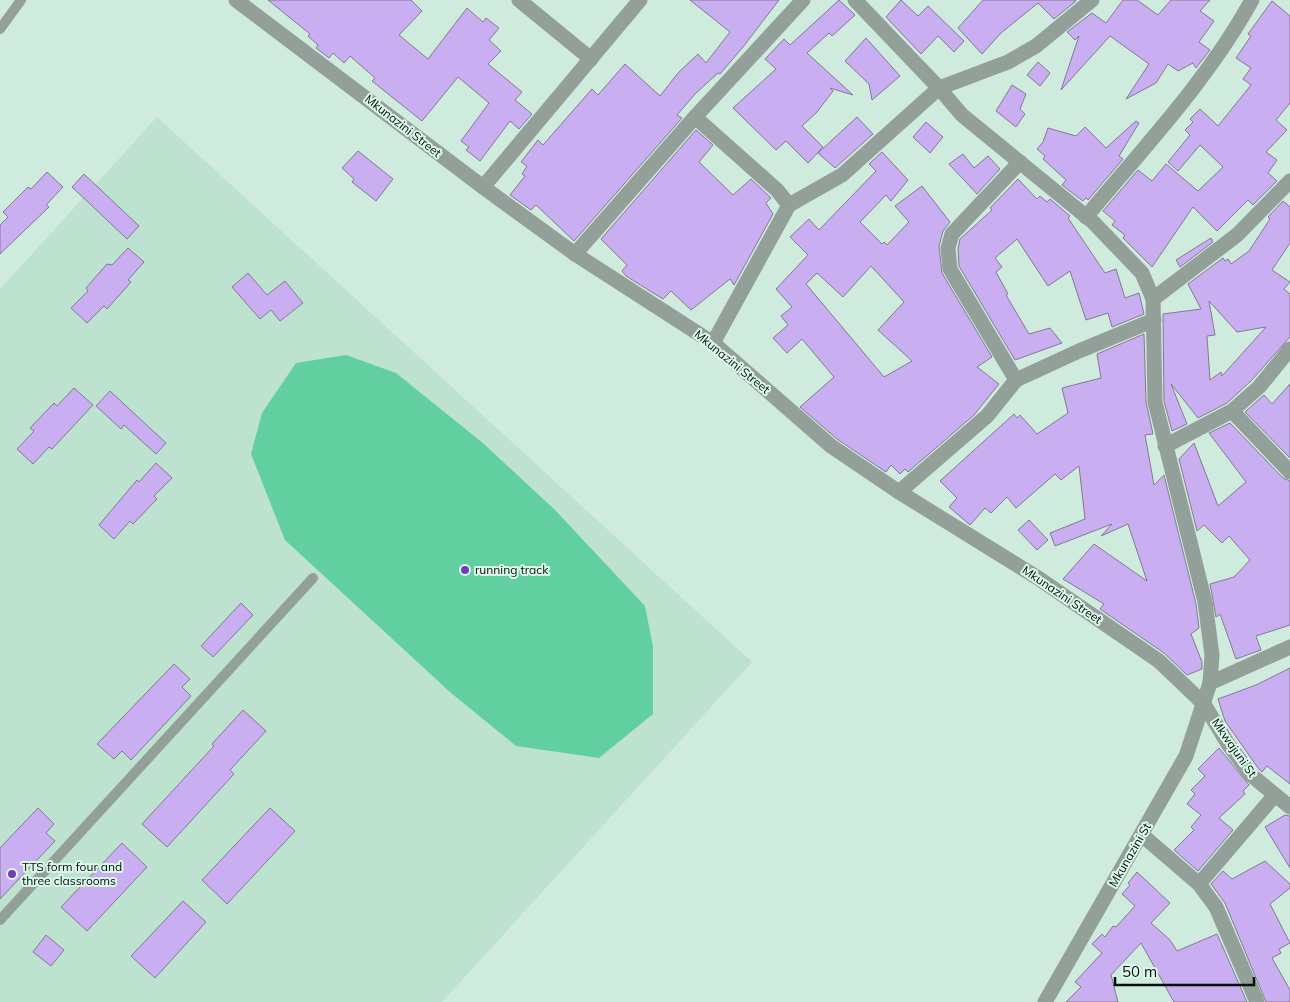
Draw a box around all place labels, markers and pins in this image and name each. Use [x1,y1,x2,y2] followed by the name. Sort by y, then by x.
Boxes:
[475,562,549,577] place label: running track
[459,564,471,576] marker: running track
[22,859,122,888] place label: TTS form four and three classrooms
[6,868,18,880] marker: TTS form four and three classrooms

